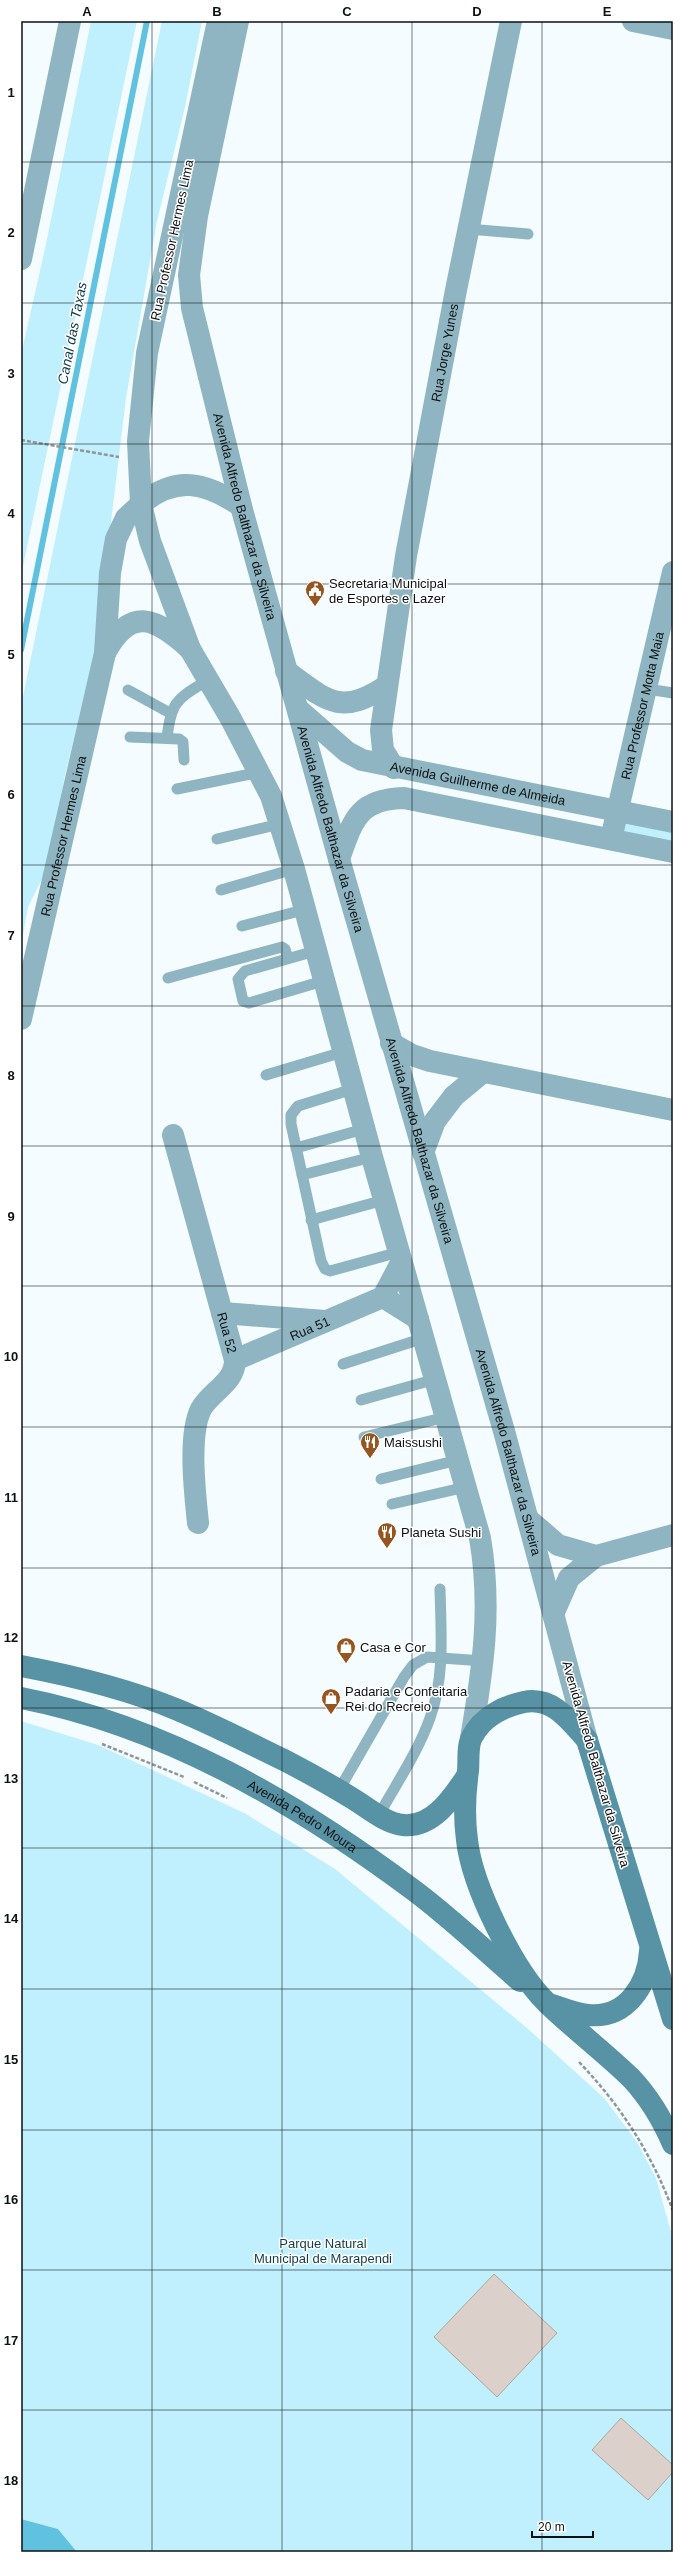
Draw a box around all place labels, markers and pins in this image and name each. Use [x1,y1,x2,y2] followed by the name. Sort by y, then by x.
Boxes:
[329,576,447,606] place label: Secretaria Municipal de Esportes e Lazer
[304,579,326,607] public building icon: Secretaria Municipal de Esportes e Lazer
[359,1431,381,1459] restaurant icon: Maissushi
[384,1435,442,1450] place label: Maissushi
[376,1521,398,1549] restaurant icon: Planeta Sushi
[401,1525,481,1540] place label: Planeta Sushi
[335,1636,357,1664] shop icon: Casa e Cor
[360,1640,426,1655] place label: Casa e Cor
[345,1684,468,1714] place label: Padaria e Confeitaria Rei do Recreio
[320,1687,342,1715] shop icon: Padaria e Confeitaria Rei do Recreio

